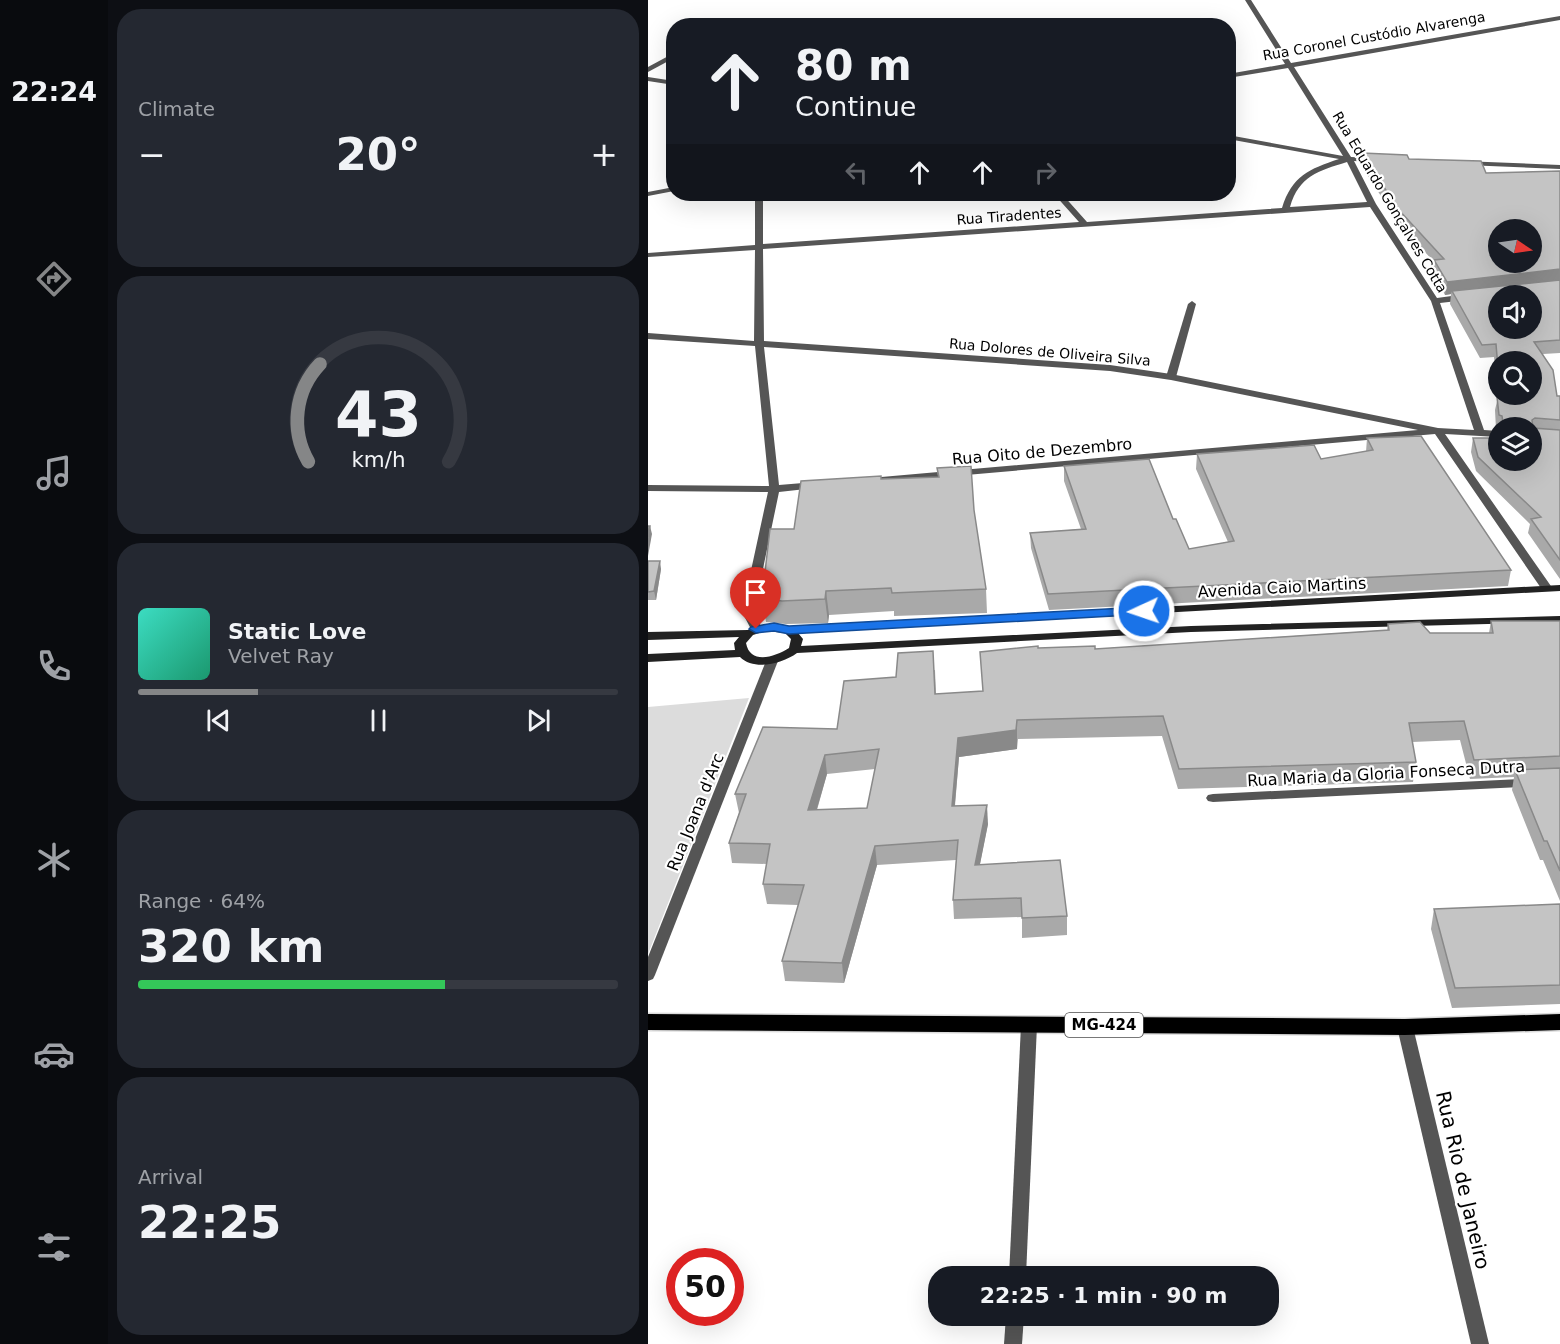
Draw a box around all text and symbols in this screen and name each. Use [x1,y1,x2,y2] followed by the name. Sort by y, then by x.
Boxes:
[1261,9,1487,63] street label: Rua Coronel Custódio Alvarenga
[795,41,912,90] text: 80 m
[696,42,774,120] icon: ahead
[11,76,97,107] text: 22:24
[795,91,916,122] text: Continue
[138,97,215,121] text: Climate
[1329,108,1451,296] street label: Rua Eduardo Gonçalves Cotta
[335,128,421,181] text: 20°
[138,135,166,174] text: −
[590,135,618,174] text: +
[840,156,873,189] icon: left
[903,156,936,189] icon: ahead
[966,156,999,189] icon: ahead
[1029,156,1062,189] icon: right
[956,204,1062,228] street label: Rua Tiradentes
[1488,219,1542,273] north arrow
[1488,219,1542,471] map controls
[33,258,75,300] icon: directions
[1488,285,1542,339] button: sound
[948,335,1152,369] street label: Rua Dolores de Oliveira Silva
[1488,351,1542,405] button: search
[335,378,421,451] text: 43
[1488,417,1542,471] button: layers
[951,434,1133,469] street label: Rua Oito de Dezembro
[351,447,405,472] text: km/h
[33,452,75,494] icon: music
[730,567,781,629] pin
[1197,574,1367,601] street label: Avenida Caio Martins
[739,576,772,609] icon: arrive
[1112,579,1176,643] position arrow
[228,619,366,644] text: Static Love
[228,644,334,668] text: Velvet Ray
[33,645,75,687] icon: phone
[202,704,235,737] icon: previous
[362,704,395,737] icon: pause
[522,704,555,737] icon: next
[663,751,728,874] street label: Rua Joana d'Arc
[1247,757,1525,790] street label: Rua Maria da Gloria Fonseca Dutra
[33,839,75,881] icon: climate
[138,889,265,913] text: Range · 64%
[138,920,324,973] text: 320 km
[1065,1013,1143,1037] road number: MG-424
[33,1033,75,1075] icon: car
[1431,1088,1495,1272] street label: Rua Rio de Janeiro
[138,1165,203,1189] text: Arrival
[138,1196,281,1249] text: 22:25
[33,1226,75,1268] icon: filters
[666,1248,744,1326] speed limit sign: 50
[980,1283,1227,1308] text: 22:25 · 1 min · 90 m

